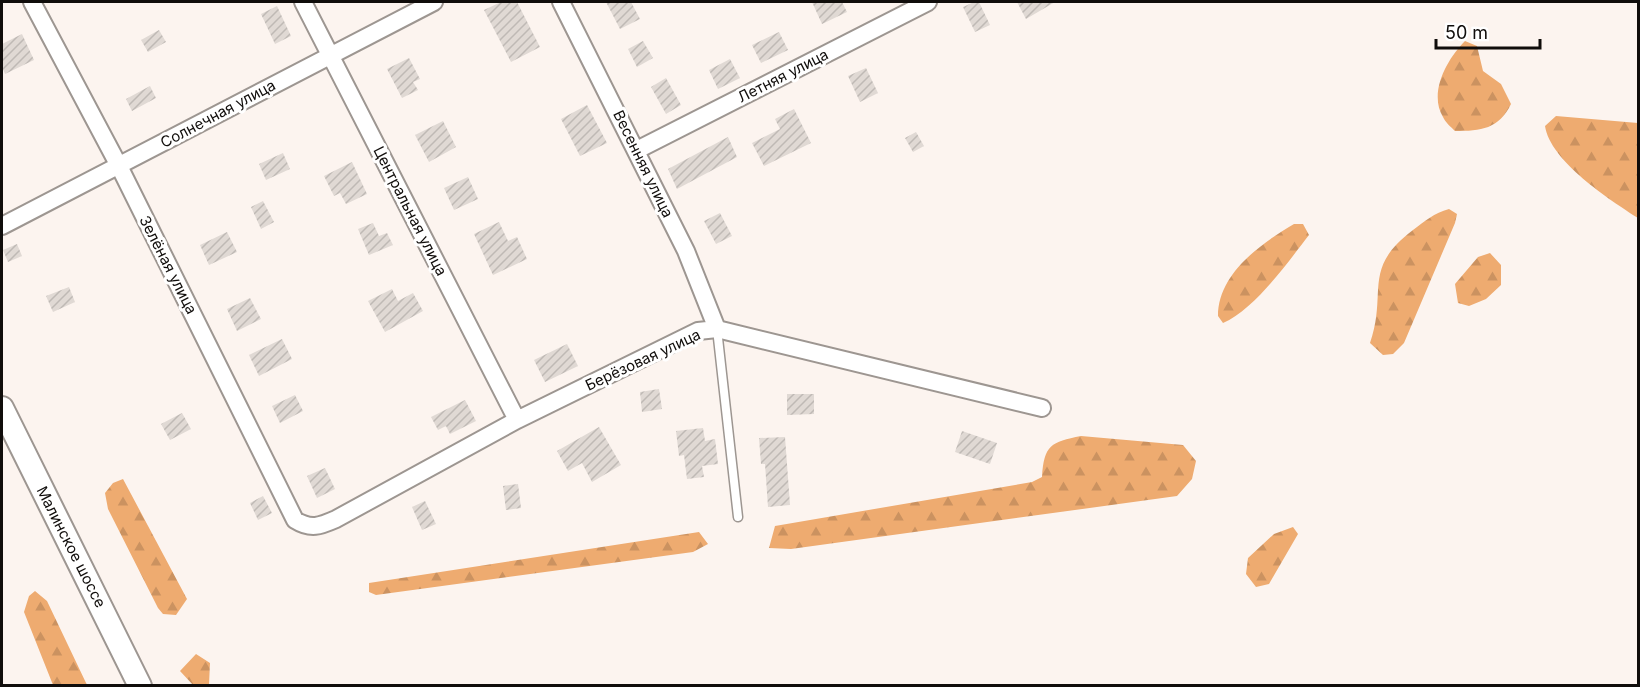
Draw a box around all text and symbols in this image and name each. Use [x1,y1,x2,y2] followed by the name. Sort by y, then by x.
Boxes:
[1436,12,1540,50] scale bar
[1445,22,1488,43] text: 50 m
[734,44,831,107] street label: Летняя улица
[157,75,278,152] street label: Солнечная улица
[609,107,678,221] street label: Весенняя улица
[370,143,451,279] street label: Центральная улица
[136,212,201,317] street label: Зелёная улица
[582,325,703,395] street label: Берёзовая улица
[33,483,110,611] street label: Малинское шоссе

